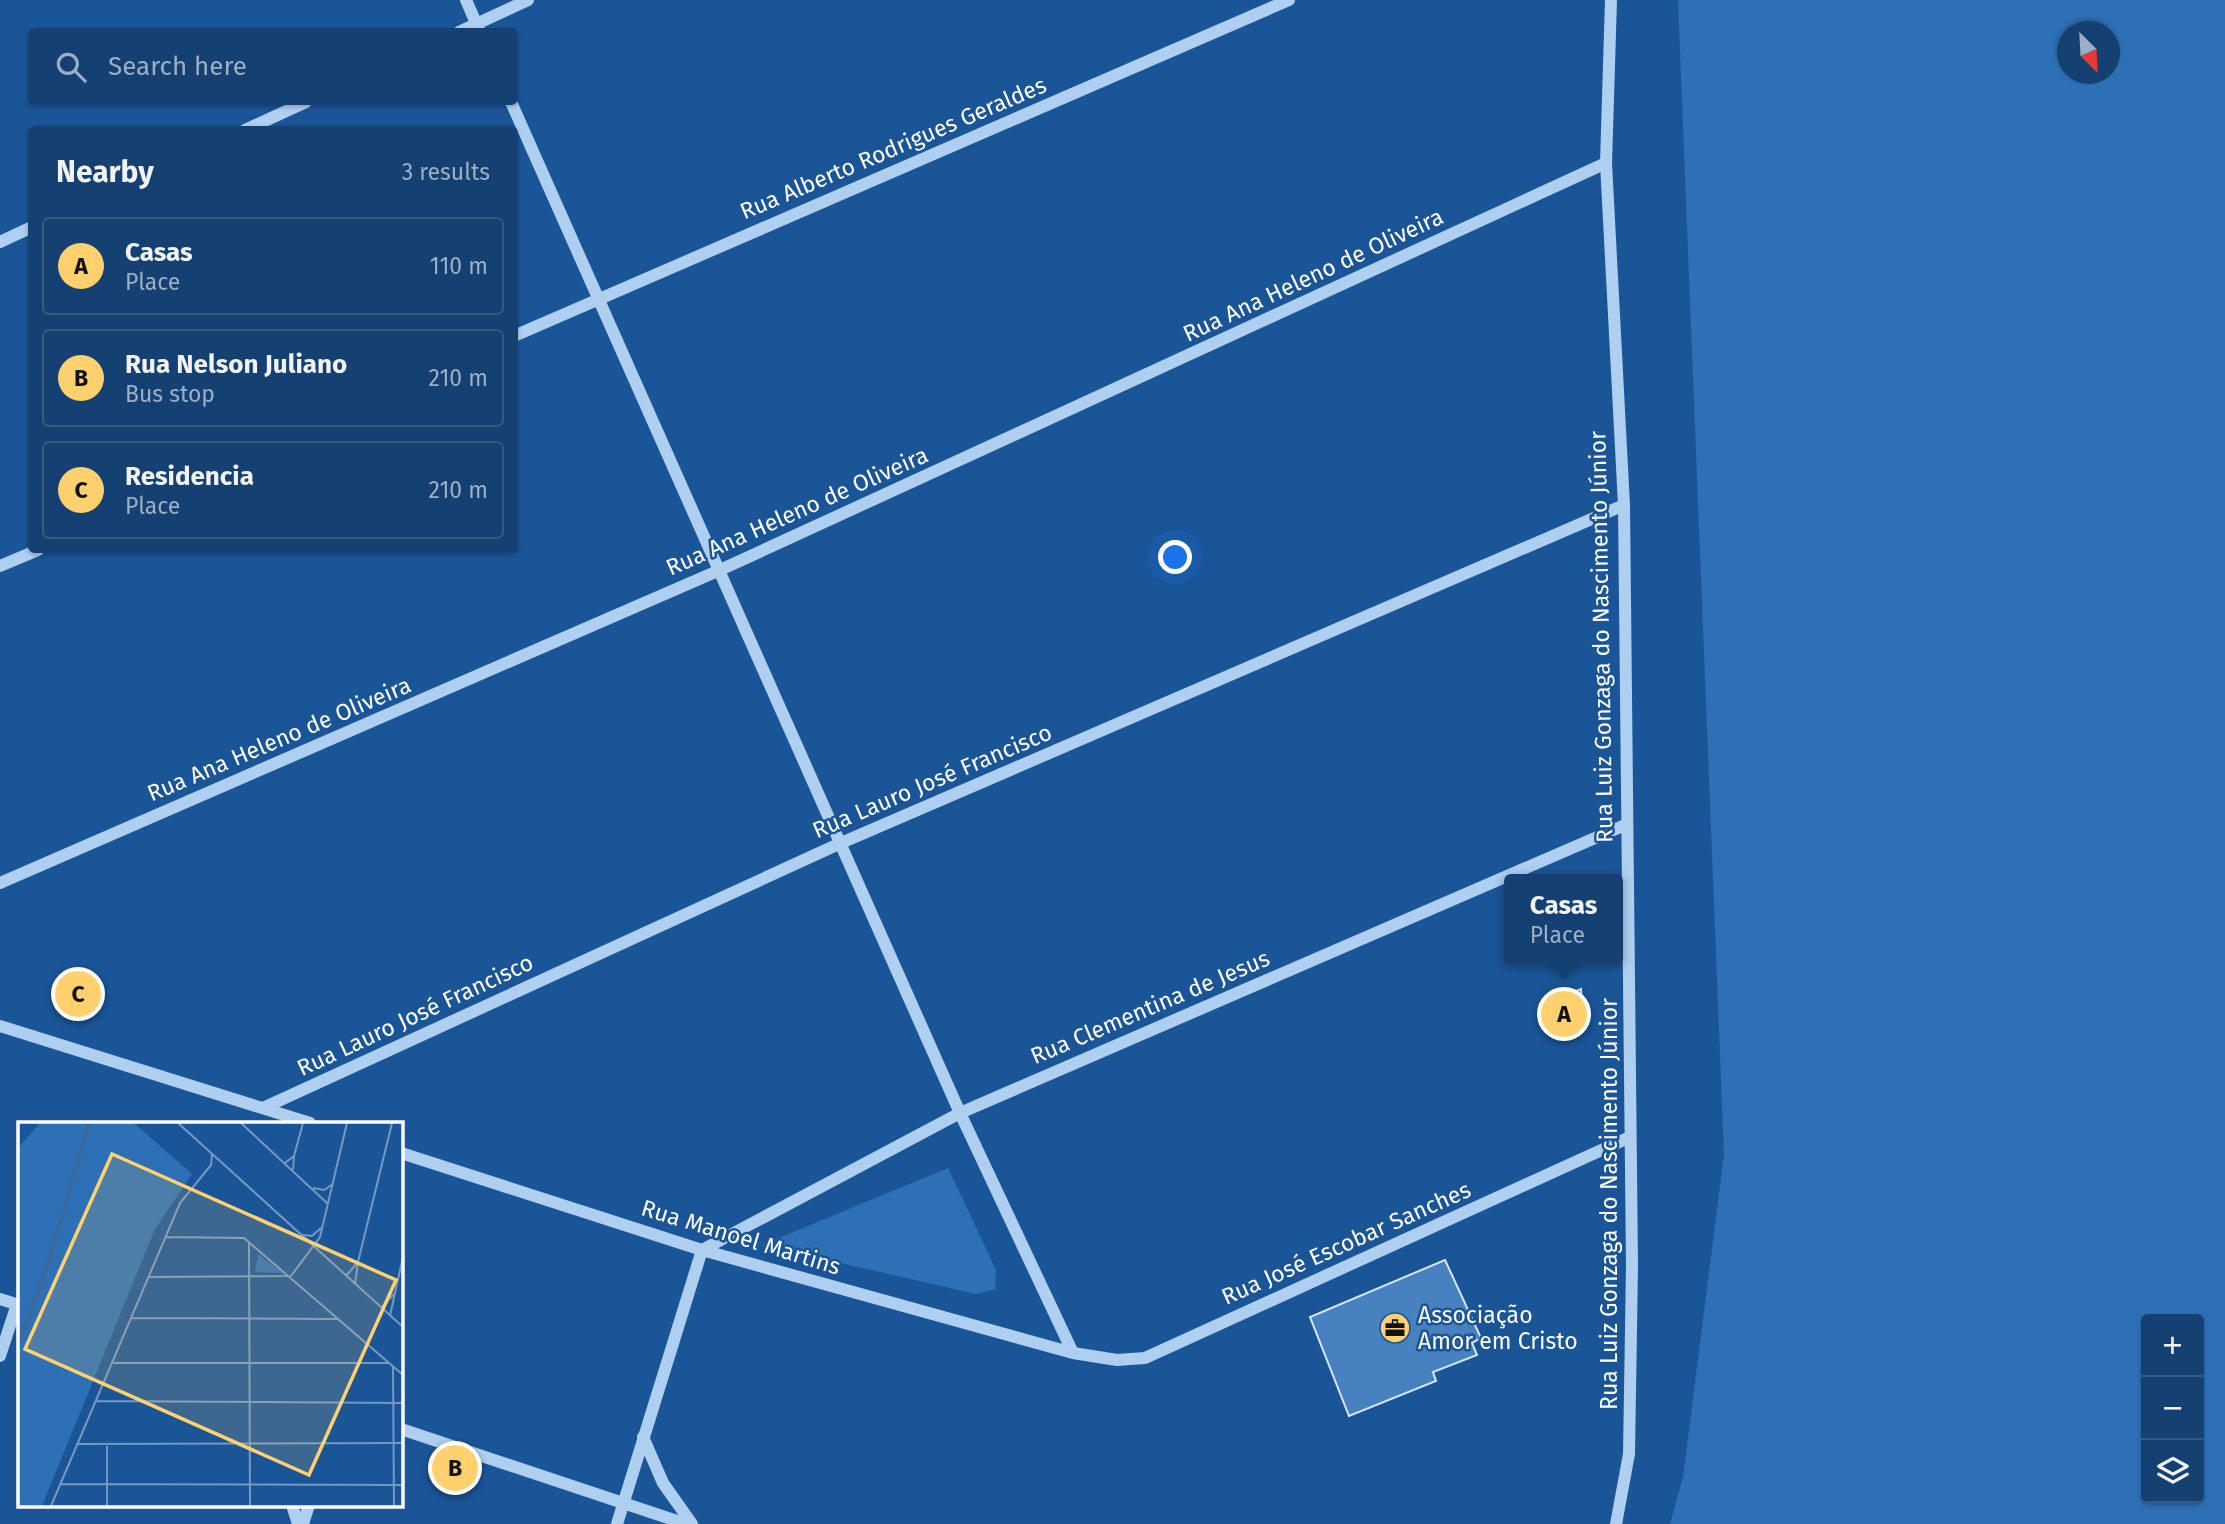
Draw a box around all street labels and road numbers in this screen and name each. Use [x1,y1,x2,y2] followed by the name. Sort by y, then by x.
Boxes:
[736,71,1050,225] street label: Rua Alberto Rodrigues Geraldes
[1178,202,1448,348] street label: Rua Ana Heleno de Oliveira
[1583,431,1619,843] street label: Rua Luiz Gonzaga do Nascimento Júnior
[662,440,932,582] street label: Rua Ana Heleno de Oliveira
[143,671,415,807] street label: Rua Ana Heleno de Oliveira
[808,718,1056,844] street label: Rua Lauro José Francisco
[1026,944,1274,1070] street label: Rua Clementina de Jesus
[292,948,538,1082] street label: Rua Lauro José Francisco
[1595,998,1623,1410] street label: Rua Luiz Gonzaga do Nascimento Júnior
[1217,1175,1475,1311] street label: Rua José Escobar Sanches
[638,1193,844,1281] street label: Rua Manoel Martins

